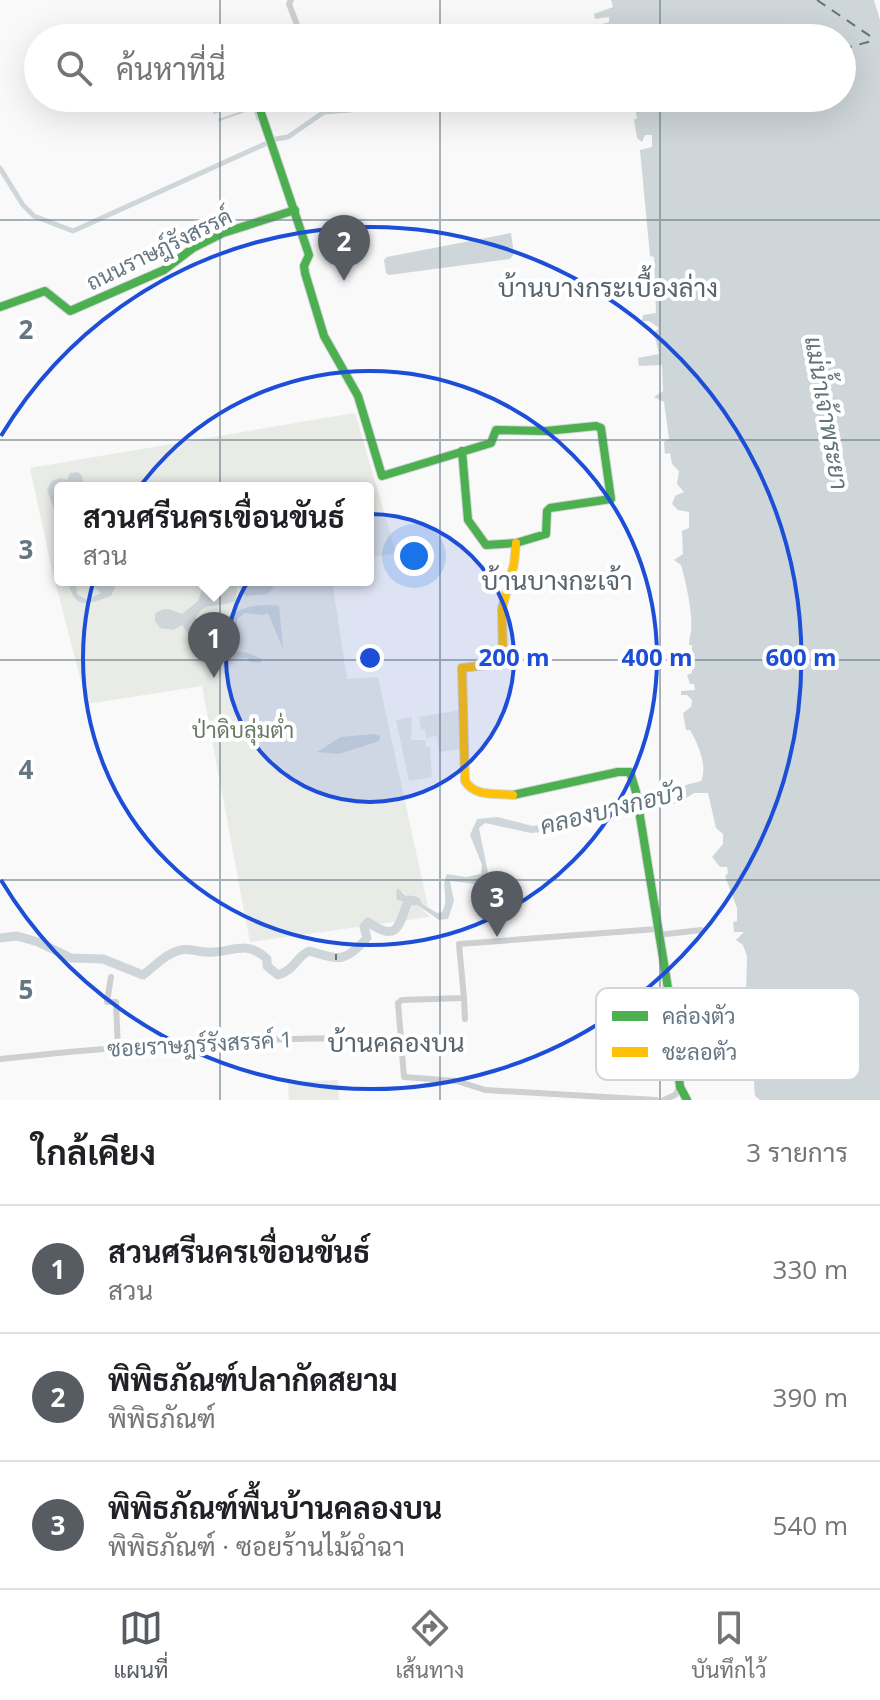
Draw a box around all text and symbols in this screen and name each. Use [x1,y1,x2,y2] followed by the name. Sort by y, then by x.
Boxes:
[24,24,856,112] search box
[52,46,96,90] icon: search
[116,48,226,89] text: ค้นหาที่นี่
[81,200,237,298] street label: ถนนราษฎ์รังสรรค์
[318,215,370,281] pin: 2
[498,265,718,305] district label: บ้านบางกระเบื้องล่าง
[19,311,34,347] text: 2
[798,333,859,492] water label: แม่น้ำเจ้าพระยา
[54,482,374,586] popup
[83,496,345,537] text: สวนศรีนครเขื่อนขันธ์
[19,531,33,567] text: 3
[394,536,434,576] your location
[83,537,128,573] text: สวน
[481,562,633,598] district label: บ้านบางกะเจ้า
[188,612,240,678] pin: 1
[479,640,549,673] text: 200 m
[622,640,692,673] text: 400 m
[766,640,836,673] text: 600 m
[356,644,384,672] centre of rings
[192,712,294,746] park label: ป่าดิบลุ่มต่ำ
[19,751,34,787] text: 4
[536,774,687,841] water label: คลองบางกอบัว
[471,871,523,937] pin: 3
[19,971,33,1007] text: 5
[596,988,860,1080] legend
[662,1000,736,1030] text: คล่องตัว
[106,1023,294,1065] street label: ซอยราษฎร์รังสรรค์ 1
[327,1024,465,1060] district label: บ้านคลองบน
[662,1036,737,1066] text: ชะลอตัว
[32,1129,156,1175] text: ใกล้เคียง
[746,1134,848,1170] text: 3 รายการ
[108,1231,371,1272] text: สวนศรีนครเขื่อนขันธ์
[51,1251,65,1287] text: 1
[773,1251,848,1287] text: 330 m
[108,1272,153,1308] text: สวน
[108,1359,398,1400] text: พิพิธภัณฑ์ปลากัดสยาม
[51,1379,65,1415] text: 2
[773,1379,848,1415] text: 390 m
[108,1400,216,1436] text: พิพิธภัณฑ์
[108,1487,442,1528] text: พิพิธภัณฑ์พื้นบ้านคลองบน
[51,1507,65,1543] text: 3
[773,1507,848,1543] text: 540 m
[108,1528,405,1564] text: พิพิธภัณฑ์ · ซอยร้านไม้ฉำฉา
[114,1606,168,1684] tab: แผนที่
[395,1606,464,1684] tab: เส้นทาง
[691,1606,766,1684] tab: บันทึกไว้

